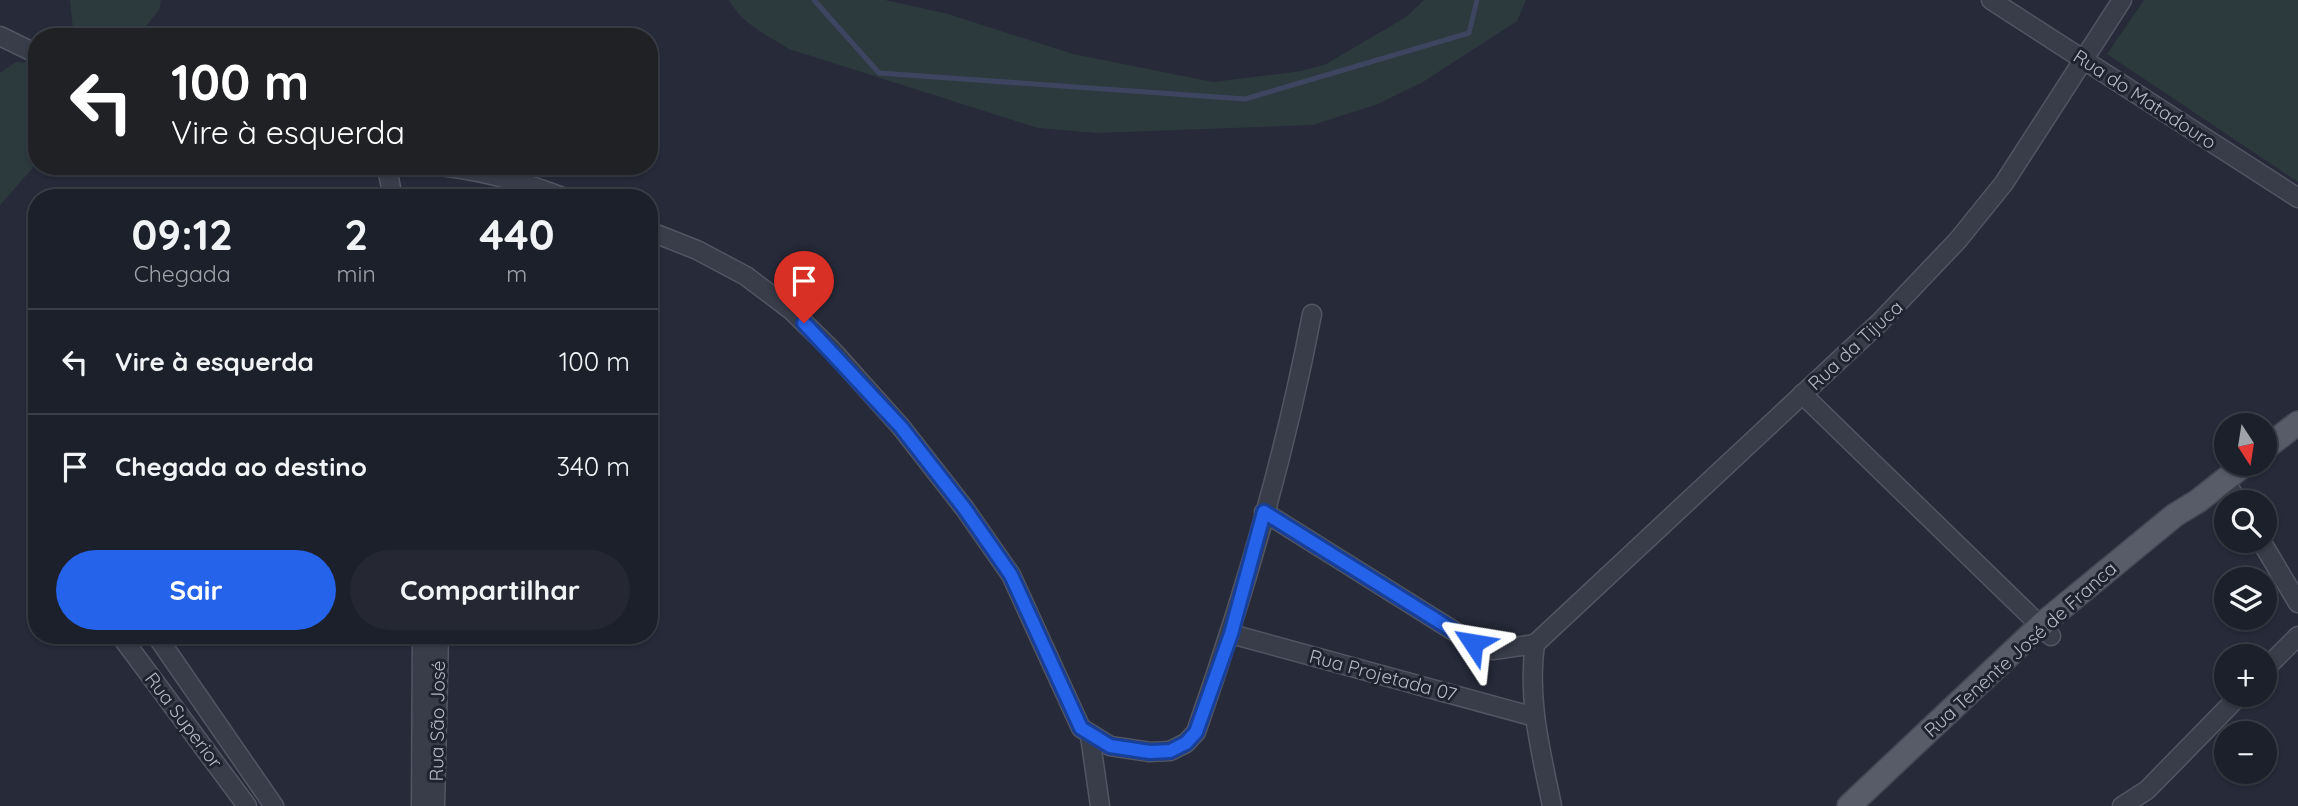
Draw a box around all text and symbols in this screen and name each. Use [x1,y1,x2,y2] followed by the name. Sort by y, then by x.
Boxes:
[2069,44,2221,154] street label: Rua do Matadouro
[171,51,309,112] text: 100 m
[56,56,147,147] icon: left
[171,112,405,152] text: Vire à esquerda
[132,208,233,261] text: 09:12
[344,208,368,261] text: 2
[479,208,554,261] text: 440
[774,251,834,323] pin
[134,259,231,288] text: Chegada
[336,259,376,288] text: min
[506,259,527,288] text: m
[785,262,823,300] icon: arrive
[1803,295,1907,395] street label: Rua da Tijuca
[56,343,94,381] icon: left
[115,345,314,378] text: Vire à esquerda
[559,345,630,378] text: 100 m
[2214,413,2277,476] north arrow
[2214,413,2277,784] map controls
[56,448,94,486] icon: arrive
[115,450,367,483] text: Chegada ao destino
[556,450,630,483] text: 340 m
[2214,490,2277,553] button: search
[56,550,336,630] button: Sair
[350,550,630,630] button: Compartilhar
[1919,556,2121,742] street label: Rua Tenente José de Franca
[2214,567,2277,630] button: layers
[1436,606,1510,680] position arrow
[1307,644,1460,706] street label: Rua Projetada 07
[2214,644,2277,707] button: +
[424,660,450,782] street label: Rua São José
[140,667,228,773] street label: Rua Superior
[2214,721,2277,784] button: −

